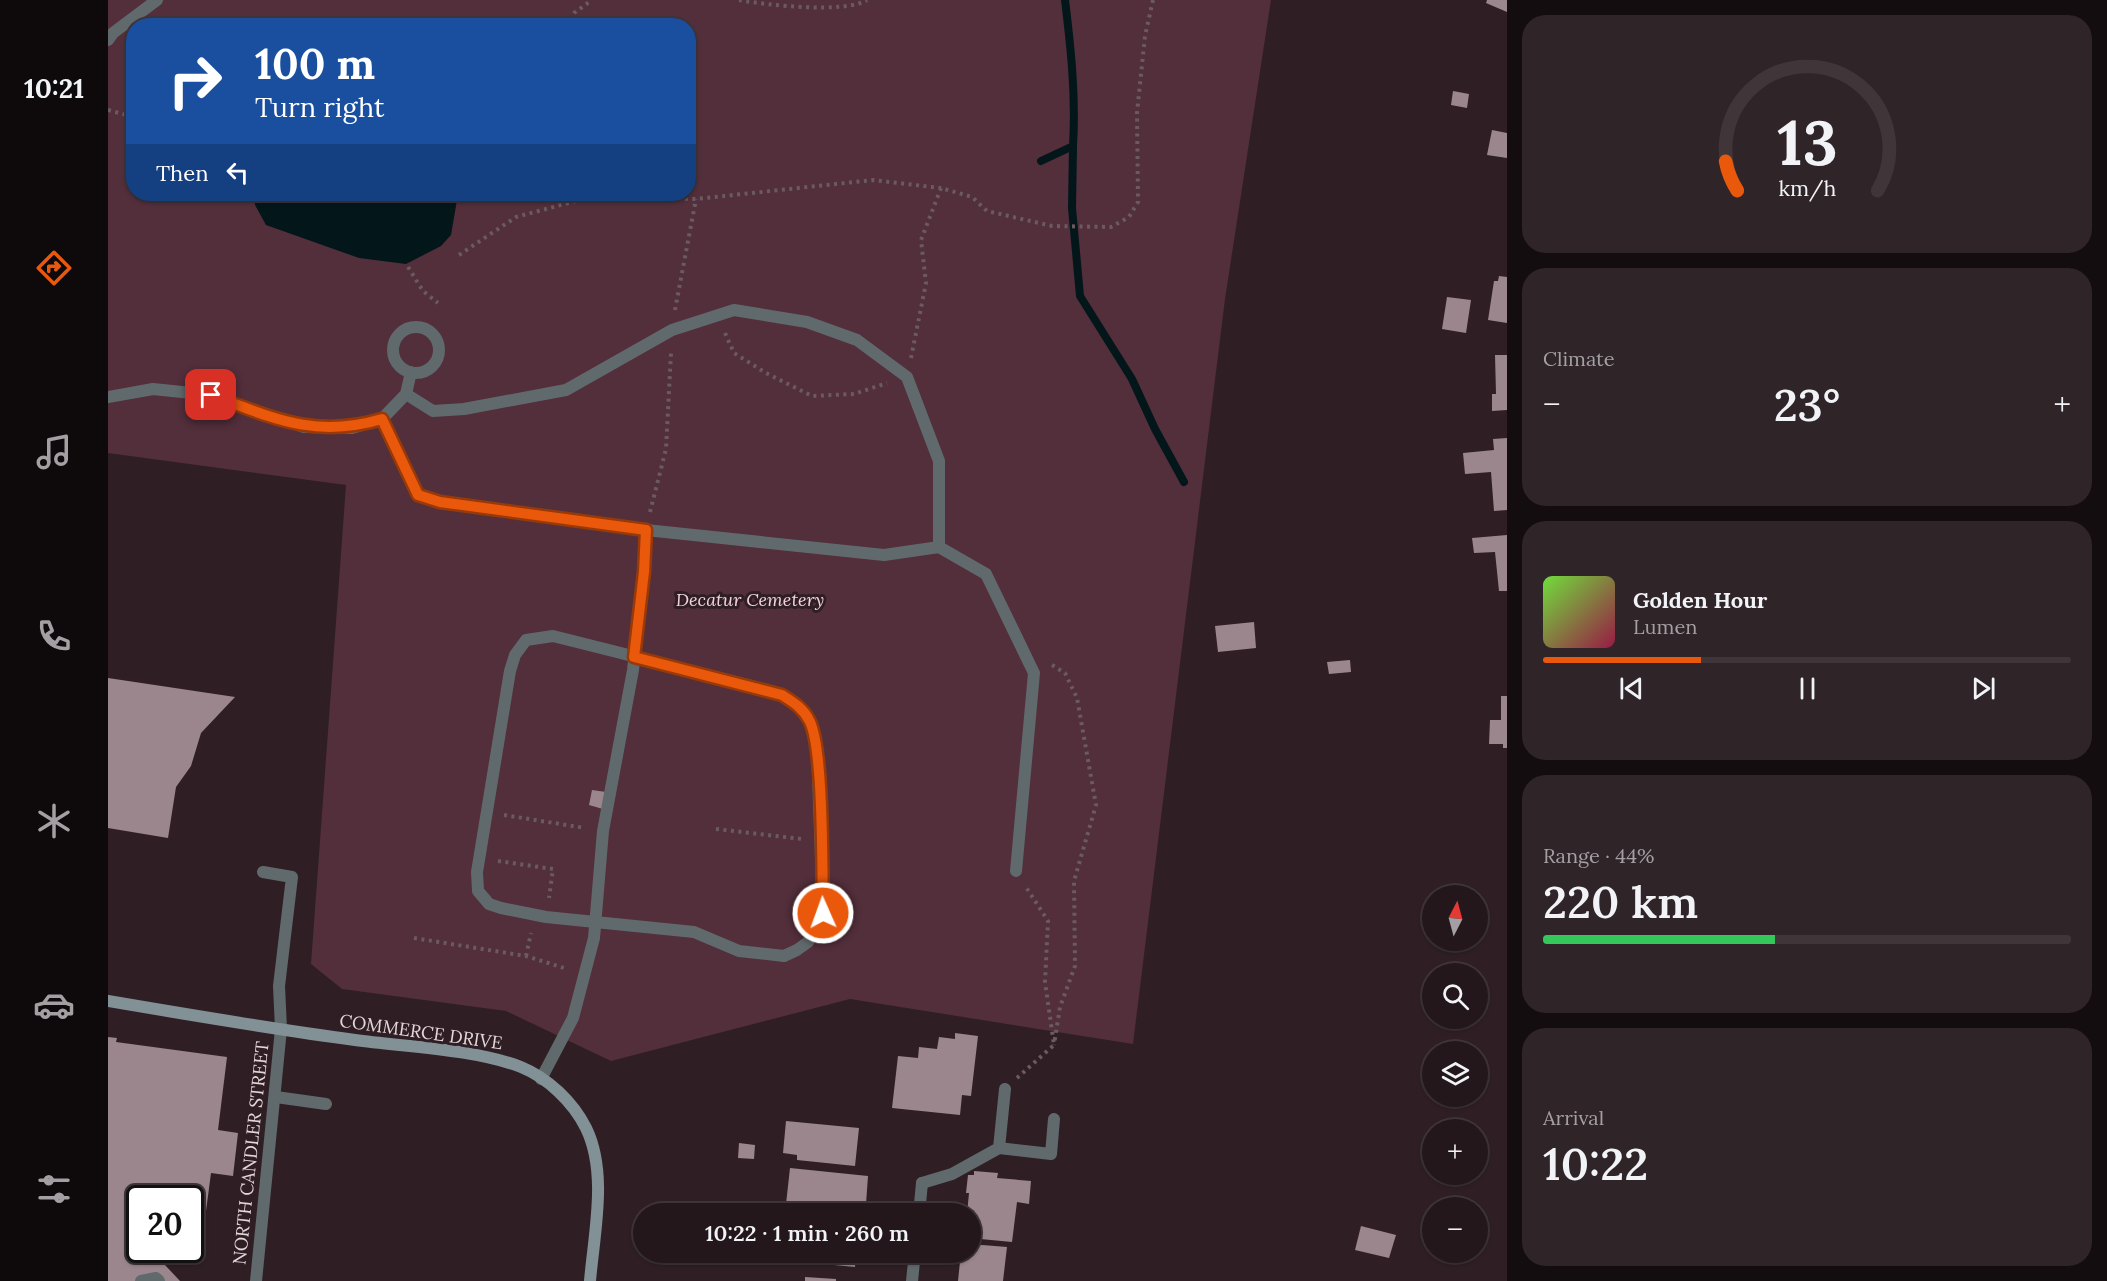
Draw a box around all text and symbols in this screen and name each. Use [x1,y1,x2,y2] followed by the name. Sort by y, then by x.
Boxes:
[255,37,375,91] text: 100 m
[156,42,234,120] icon: right
[24,71,84,105] text: 10:21
[255,90,384,124] text: Turn right
[1777,102,1837,182] text: 13
[221,156,254,189] icon: left
[156,159,209,187] text: Then
[1778,174,1836,202] text: km/h
[33,247,75,289] icon: directions
[1543,346,1615,371] text: Climate
[185,369,236,420] pin
[1774,376,1840,433] text: 23°
[194,378,227,411] icon: arrive
[1543,383,1561,425] text: −
[2053,383,2071,425] text: +
[33,431,75,473] icon: music
[1633,586,1767,614] text: Golden Hour
[676,588,824,611] park label: Decatur Cemetery
[1633,614,1697,639] text: Lumen
[33,615,75,657] icon: phone
[1615,672,1648,705] icon: previous
[1791,672,1824,705] icon: pause
[1967,672,2000,705] icon: next
[33,800,75,842] icon: climate
[1543,843,1654,868] text: Range · 44%
[1543,873,1698,930] text: 220 km
[791,881,855,945] position arrow
[1422,885,1488,951] north arrow
[1422,885,1488,1263] map controls
[1422,963,1488,1029] button: search
[33,984,75,1026] icon: car
[338,1009,504,1054] street label: COMMERCE DRIVE
[227,1040,274,1266] street label: NORTH CANDLER STREET
[1422,1041,1488,1107] button: layers
[1543,1105,1604,1130] text: Arrival
[1422,1119,1488,1185] button: +
[1543,1135,1648,1192] text: 10:22
[33,1168,75,1210] icon: filters
[126,1185,204,1263] speed limit sign: 20
[1422,1197,1488,1263] button: −
[705,1219,909,1247] text: 10:22 · 1 min · 260 m

